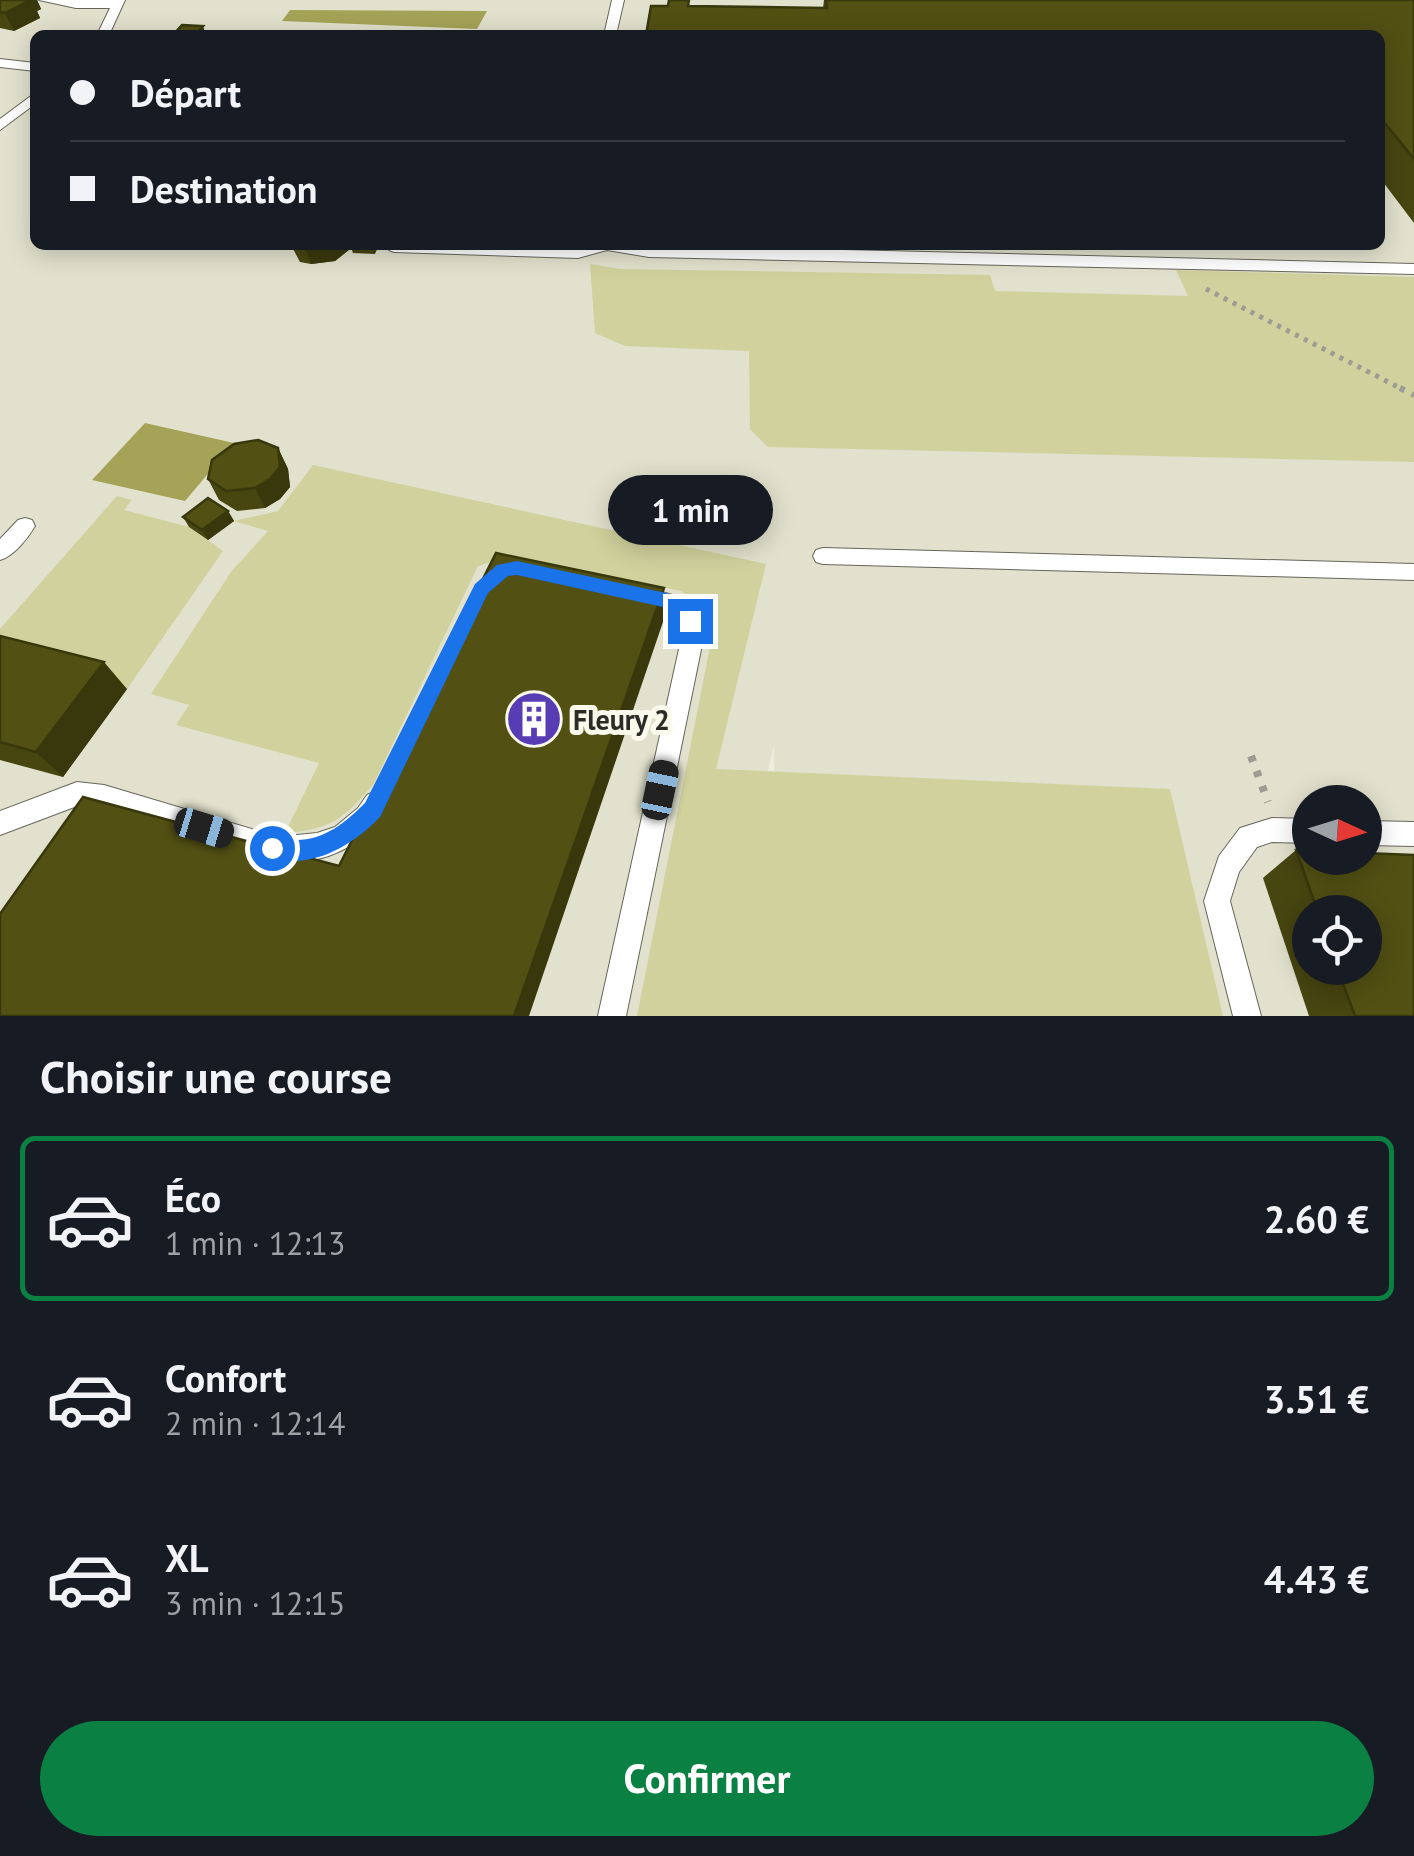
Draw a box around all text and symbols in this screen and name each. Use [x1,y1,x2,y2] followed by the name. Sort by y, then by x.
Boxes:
[130,68,241,117] text: Départ
[130,164,318,213] text: Destination
[608,476,772,546] callout: 1 min
[651,489,730,531] text: 1 min
[668,599,713,644] route end
[504,689,564,749] building icon: Fleury 2
[573,701,670,738] place label: Fleury 2
[639,758,681,822] car
[1292,785,1382,875] north arrow
[1292,785,1382,985] map controls
[171,805,237,851] car
[250,826,295,871] route start
[1292,895,1382,985] button: locate
[40,1047,392,1105] text: Choisir une course
[165,1173,221,1222] text: Éco
[45,1174,135,1264] icon: car
[1264,1194,1369,1243] text: 2.60 €
[165,1222,345,1264] text: 1 min · 12:13
[165,1353,286,1402] text: Confort
[45,1354,135,1444] icon: car
[1264,1374,1369,1423] text: 3.51 €
[165,1402,345,1444] text: 2 min · 12:14
[165,1533,209,1582] text: XL
[45,1534,135,1624] icon: car
[1264,1554,1369,1603] text: 4.43 €
[165,1582,345,1624] text: 3 min · 12:15
[40,1721,1374,1836] button: Confirmer

